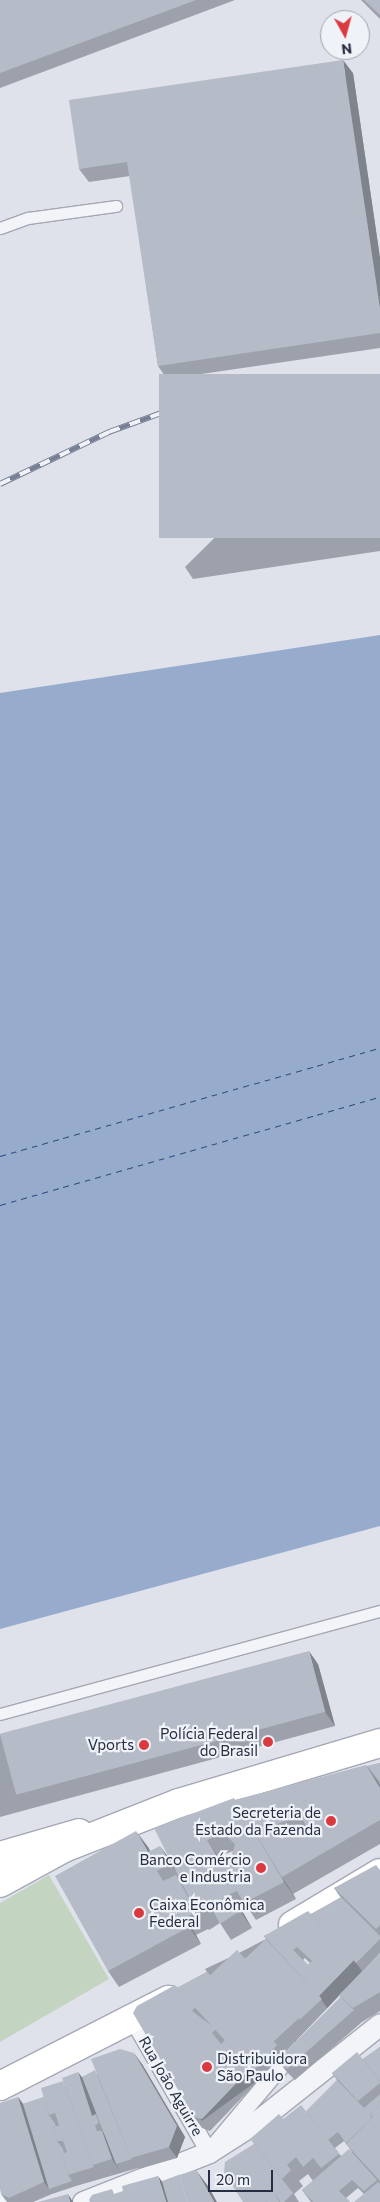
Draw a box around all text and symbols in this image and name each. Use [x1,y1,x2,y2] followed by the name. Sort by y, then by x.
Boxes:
[320,10,370,60] north arrow
[341,40,353,58] text: N
[160,1724,258,1759] place label: Polícia Federal do Brasil
[88,1736,134,1754] place label: Vports
[262,1736,274,1748] marker: Polícia Federal do Brasil
[138,1739,150,1751] marker: Vports
[195,1803,321,1838] place label: Secreteria de Estado da Fazenda
[325,1815,337,1827] marker: Secreteria de Estado da Fazenda
[139,1850,251,1885] place label: Banco Comércio e Industria
[255,1862,267,1874] marker: Banco Comércio e Industria
[149,1895,265,1930] place label: Caixa Econômica Federal
[133,1907,145,1919] marker: Caixa Econômica Federal
[135,2033,207,2139] street label: Rua João Aguirre
[217,2049,307,2084] place label: Distribuidora São Paulo
[201,2061,213,2073] marker: Distribuidora São Paulo
[210,2160,275,2192] scale bar
[216,2170,250,2188] text: 20 m

